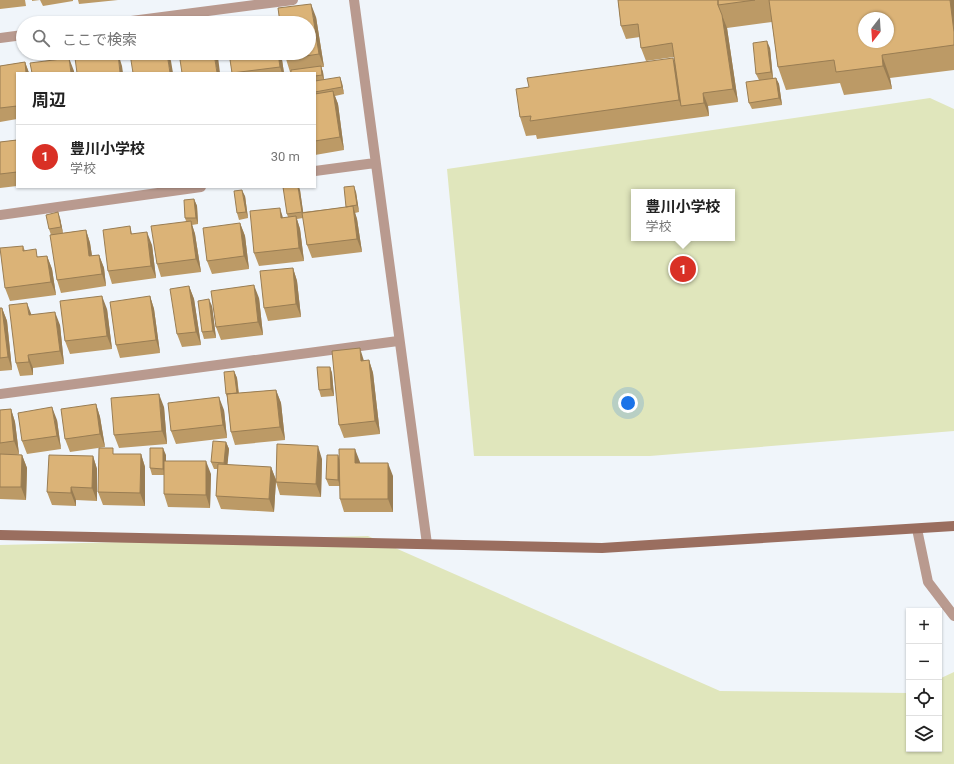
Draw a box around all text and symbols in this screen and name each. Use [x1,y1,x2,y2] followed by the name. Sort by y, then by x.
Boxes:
[858,12,894,48] north arrow
[16,16,316,60] search box
[30,27,52,49] icon: search
[62,31,137,49] text: ここで検索
[32,90,66,110] text: 周辺
[70,140,145,158] text: 豊川小学校
[41,149,49,164] text: 1
[271,149,300,164] text: 30 m
[70,161,96,176] text: 学校
[631,189,735,241] popup
[645,198,721,216] text: 豊川小学校
[645,219,672,234] text: 学校
[670,254,696,284] pin: 1
[618,393,638,413] your location
[906,608,942,752] map controls
[906,608,942,644] button: +
[906,644,942,680] button: −
[906,680,942,716] button: locate
[906,716,942,752] button: layers

